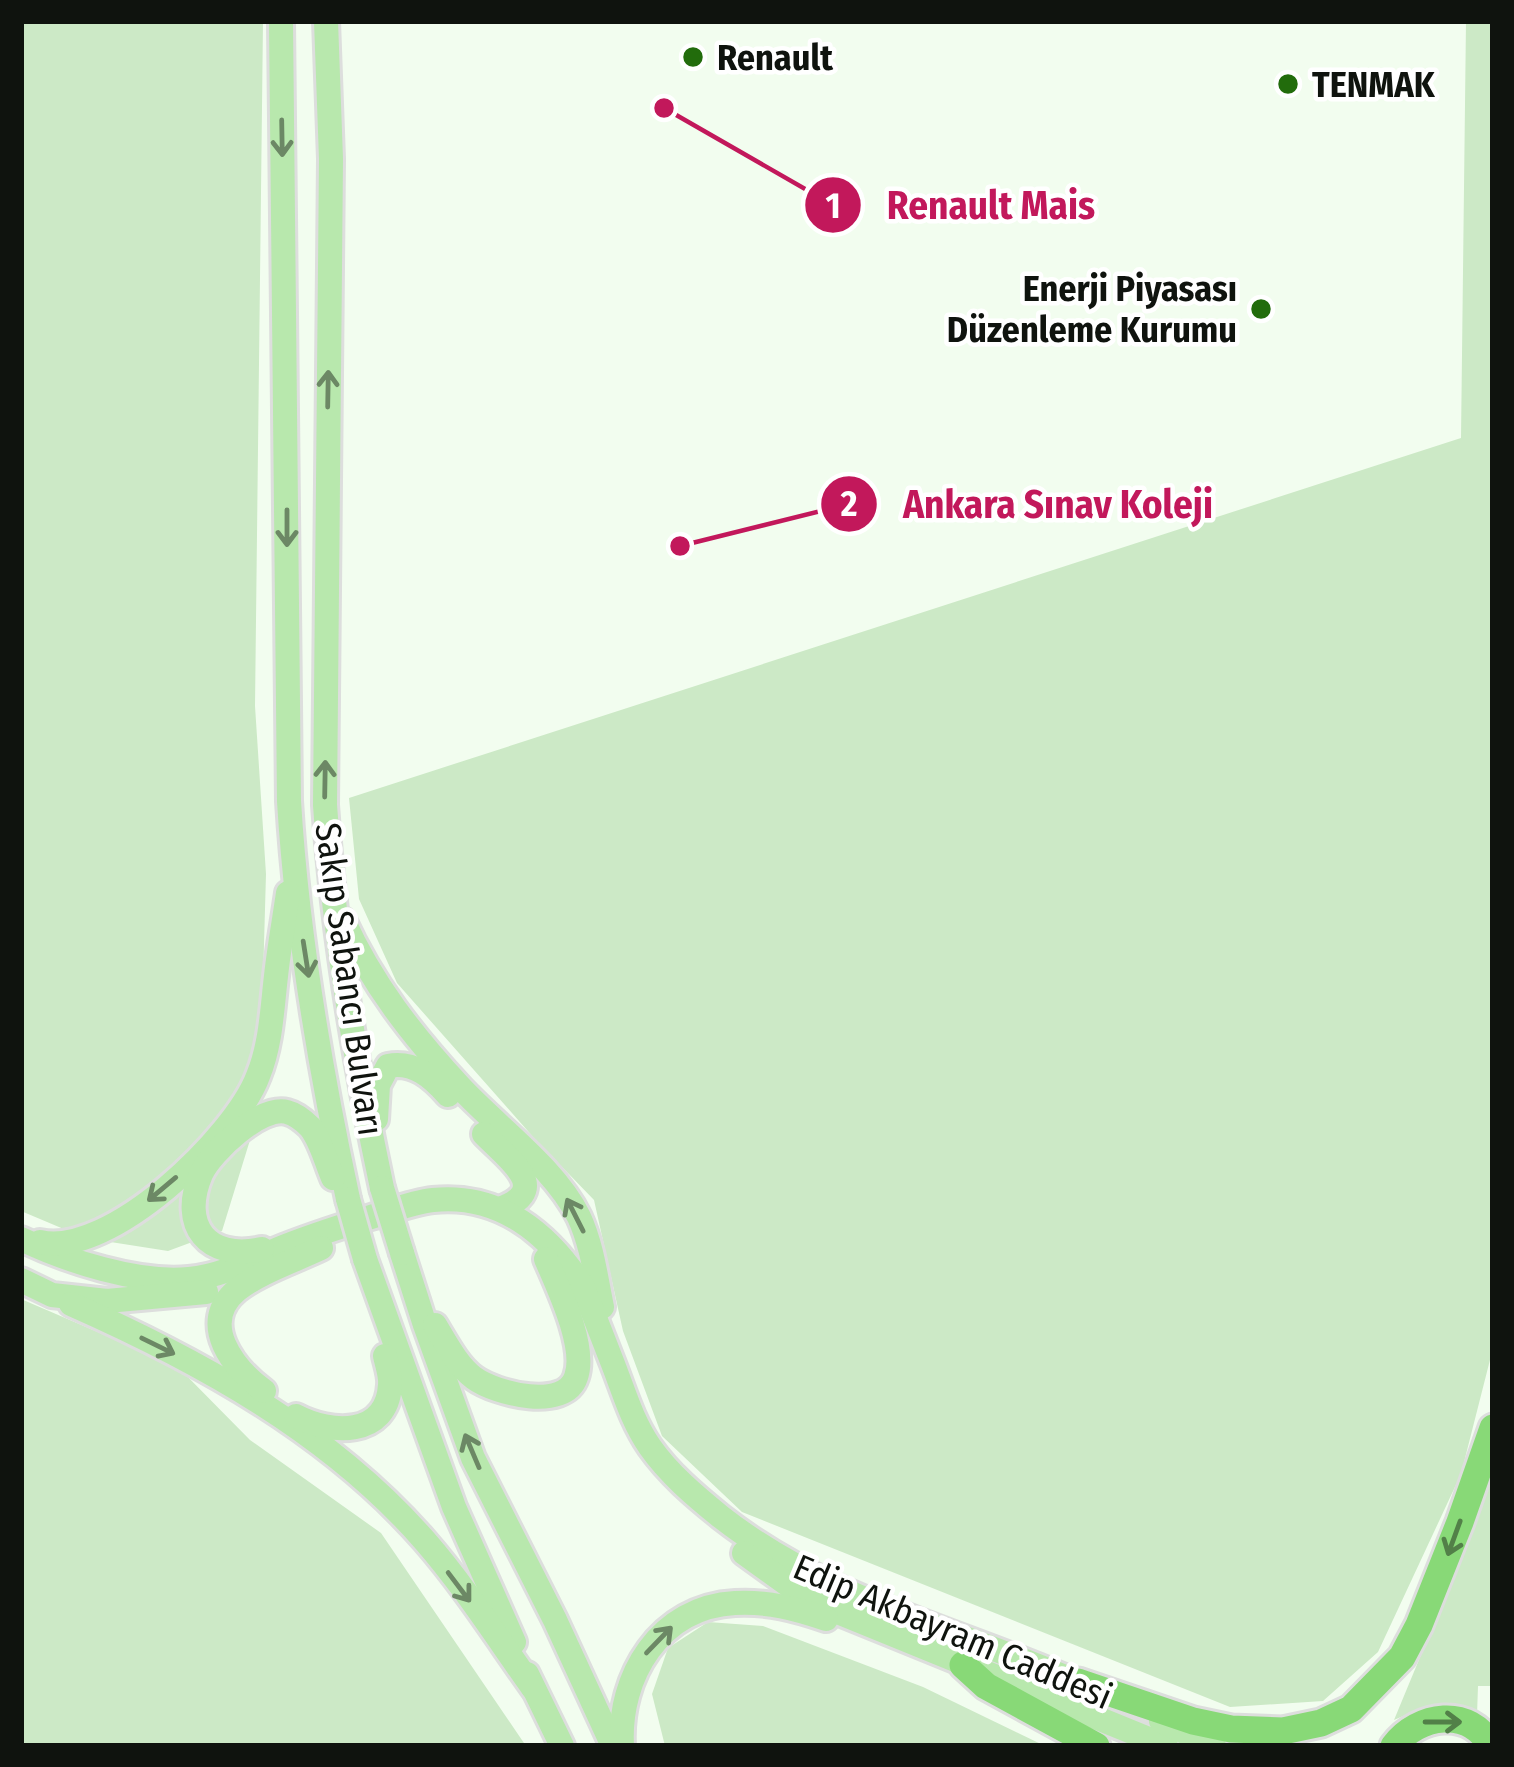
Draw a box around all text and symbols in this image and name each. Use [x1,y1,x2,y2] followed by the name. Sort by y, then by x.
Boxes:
[717,36,834,80] place label: Renault
[680,44,706,70] marker: Renault
[1312,63,1436,107] place label: TENMAK
[1275,71,1301,97] marker: TENMAK
[271,118,294,157] one-way arrow
[803,167,1119,242] callout: Renault Mais
[887,183,1095,229] text: Renault Mais
[825,184,841,228] text: 1
[947,267,1237,352] place label: Enerji Piyasası Düzenleme Kurumu
[1248,296,1274,322] marker: Enerji Piyasası Düzenleme Kurumu
[317,370,340,409] one-way arrow
[819,466,1237,541] callout: Ankara Sınav Koleji
[840,482,857,526] text: 2
[902,482,1213,528] text: Ankara Sınav Koleji
[275,508,298,547] one-way arrow
[314,760,336,799] one-way arrow
[305,820,393,1138] street label: Sakıp Sabancı Bulvarı
[296,939,319,978] one-way arrow
[147,1175,178,1203] one-way arrow
[562,1198,585,1234] one-way arrow
[139,1336,175,1358] one-way arrow
[459,1434,481,1470] one-way arrow
[1442,1519,1463,1556] one-way arrow
[787,1545,1118,1719] street label: Edip Akbayram Caddesi
[446,1570,472,1603] one-way arrow
[645,1626,673,1655] one-way arrow
[1423,1711,1462,1733] one-way arrow

